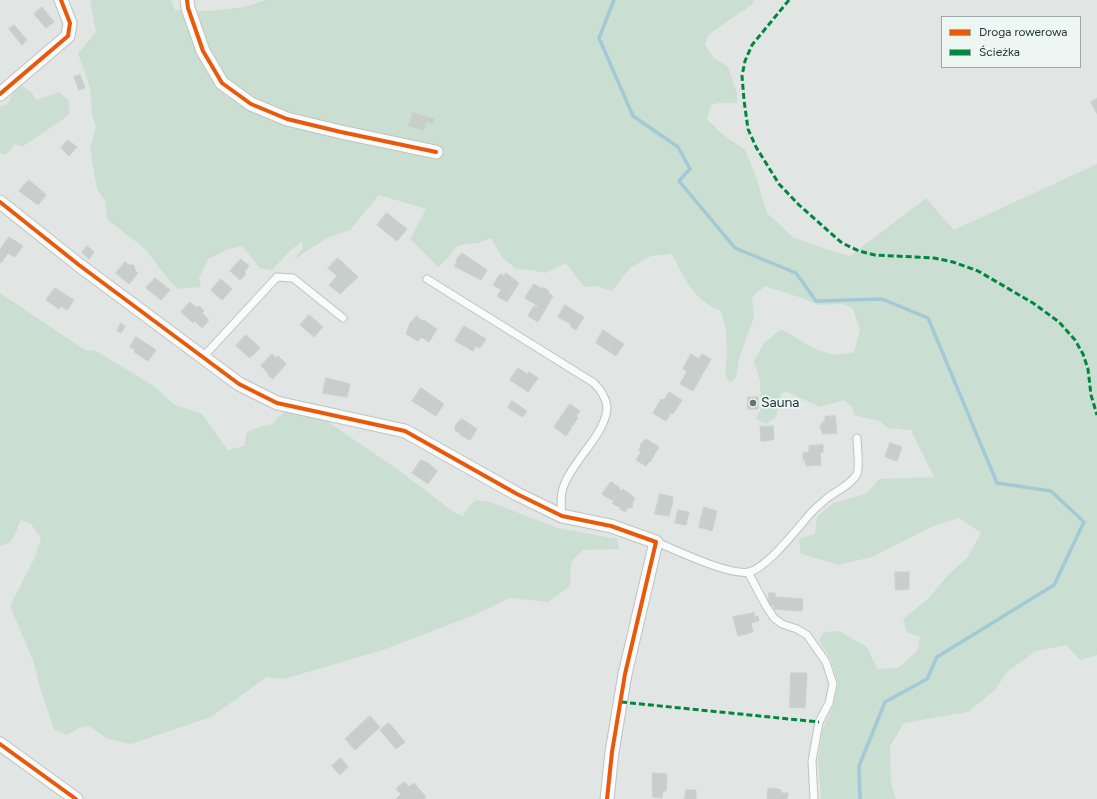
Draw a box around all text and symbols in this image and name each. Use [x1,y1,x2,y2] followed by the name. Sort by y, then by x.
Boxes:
[941,16,1081,68] legend
[979,25,1067,39] text: Droga rowerowa
[979,45,1020,59] text: Ścieżka
[761,395,799,411] place label: Sauna
[748,398,758,408] marker: Sauna

